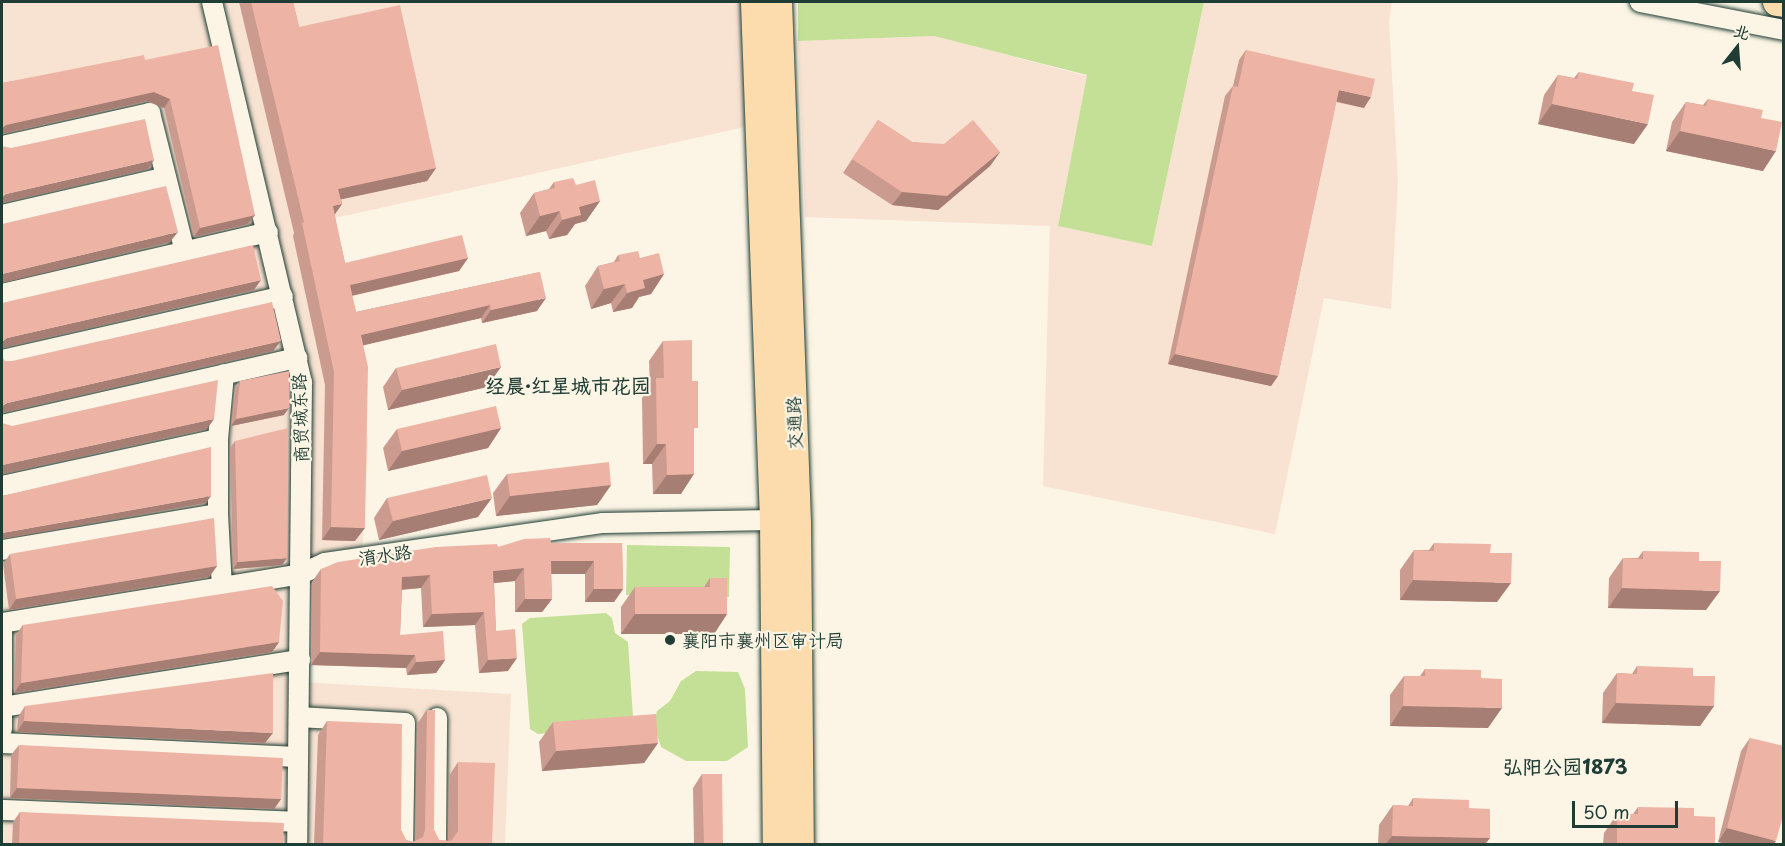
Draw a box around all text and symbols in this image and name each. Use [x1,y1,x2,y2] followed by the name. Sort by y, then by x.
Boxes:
[1731,17,1753,45] text: 北
[1707,18,1767,78] north arrow
[288,373,312,463] street label: 商贸城东路
[485,373,651,397] district label: 经晨·红星城市花园
[782,396,806,450] street label: 交通路
[357,541,413,569] street label: 淯水路
[682,629,844,651] place label: 襄阳市襄州区审计局
[663,633,677,647] marker: 襄阳市襄州区审计局
[1502,754,1628,778] district label: 弘阳公园1873
[1575,789,1682,827] scale bar
[1583,798,1630,825] text: 50 m

